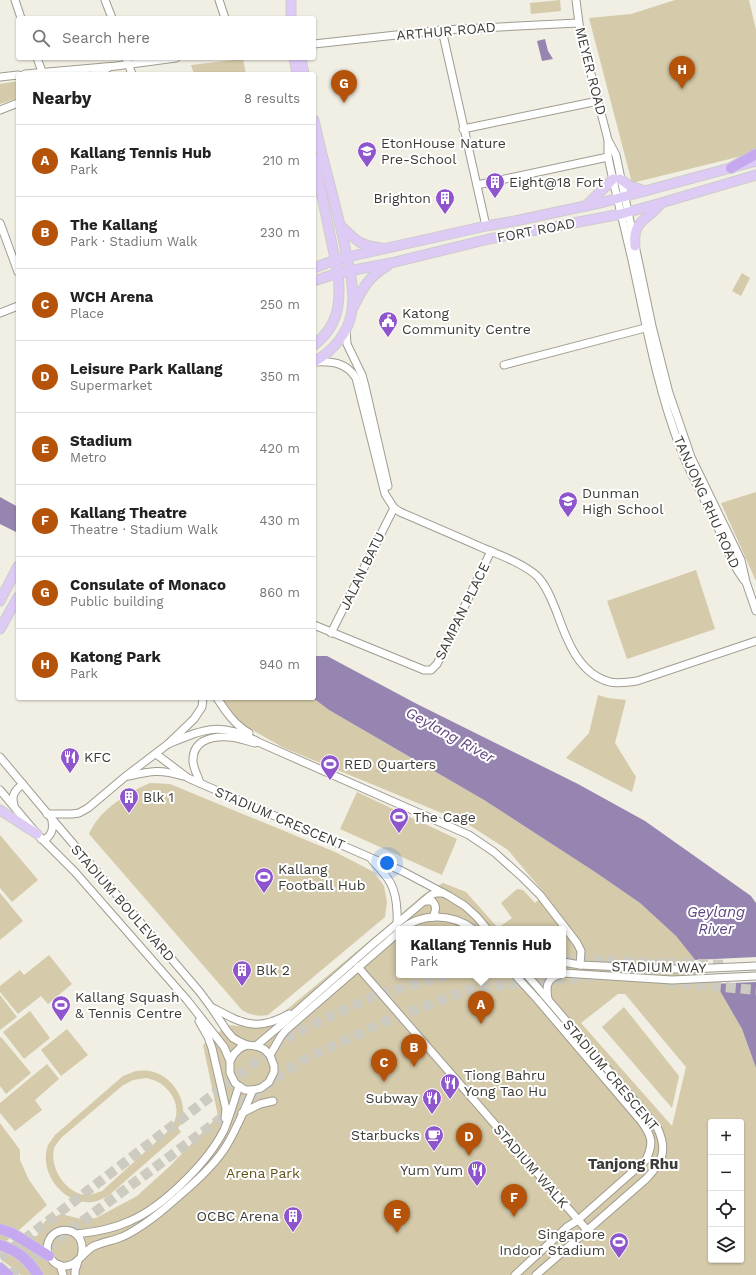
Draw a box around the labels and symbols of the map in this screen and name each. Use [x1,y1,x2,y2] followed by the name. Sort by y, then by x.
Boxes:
[396,19,496,43] street label: ARTHUR ROAD
[572,25,610,117] street label: MEYER ROAD
[669,56,695,89] pin: H
[331,70,357,103] pin: G
[381,135,506,167] place label: EtonHouse Nature Pre-School
[356,140,378,168] school or university icon: EtonHouse Nature Pre-School
[484,171,506,199] building icon: Eight@18 Fort
[509,174,603,190] place label: Eight@18 Fort
[434,187,456,215] building icon: Brighton
[373,190,431,206] place label: Brighton
[495,215,577,245] street label: FORT ROAD
[402,305,531,337] place label: Katong Community Centre
[377,310,399,338] public building icon: Katong Community Centre
[671,433,743,571] street label: TANJONG RHU ROAD
[582,485,664,517] place label: Dunman High School
[557,490,579,518] school or university icon: Dunman High School
[336,529,388,613] street label: JALAN BATU
[431,560,493,662] street label: SAMPAN PLACE
[402,703,499,767] water label: Geylang River
[59,746,81,774] restaurant icon: KFC
[84,749,111,765] place label: KFC
[319,753,341,781] sports icon: RED Quarters
[344,756,436,772] place label: RED Quarters
[212,783,348,853] street label: STADIUM CRESCENT
[118,786,140,814] building icon: Blk 1
[143,789,174,805] place label: Blk 1
[388,806,410,834] sports icon: The Cage
[413,809,476,825] place label: The Cage
[68,841,178,965] street label: STADIUM BOULEVARD
[377,853,397,873] your location
[278,861,365,893] place label: Kallang Football Hub
[253,866,275,894] sports icon: Kallang Football Hub
[687,903,745,938] water label: Geylang River
[611,958,707,976] street label: STADIUM WAY
[231,959,253,987] building icon: Blk 2
[256,962,290,978] place label: Blk 2
[75,989,182,1021] place label: Kallang Squash & Tennis Centre
[468,991,494,1024] pin: A
[50,994,72,1022] sports icon: Kallang Squash & Tennis Centre
[560,1016,662,1134] street label: STADIUM CRESCENT
[401,1034,427,1067] pin: B
[371,1049,397,1082] pin: C
[464,1067,547,1099] place label: Tiong Bahru Yong Tao Hu
[439,1072,461,1100] restaurant icon: Tiong Bahru Yong Tao Hu
[421,1087,443,1115] restaurant icon: Subway
[366,1090,419,1106] place label: Subway
[490,1121,572,1211] street label: STADIUM WALK
[456,1123,482,1156] pin: D
[423,1124,445,1152] cafe icon: Starbucks
[351,1127,420,1143] place label: Starbucks
[588,1155,678,1173] district label: Tanjong Rhu
[466,1159,488,1187] restaurant icon: Yum Yum
[400,1162,463,1178] place label: Yum Yum
[226,1165,300,1181] park label: Arena Park
[501,1184,527,1217] pin: F
[384,1200,410,1233] pin: E
[282,1205,304,1233] building icon: OCBC Arena
[197,1208,279,1224] place label: OCBC Arena
[499,1226,605,1258] place label: Singapore Indoor Stadium
[608,1231,630,1259] sports icon: Singapore Indoor Stadium

